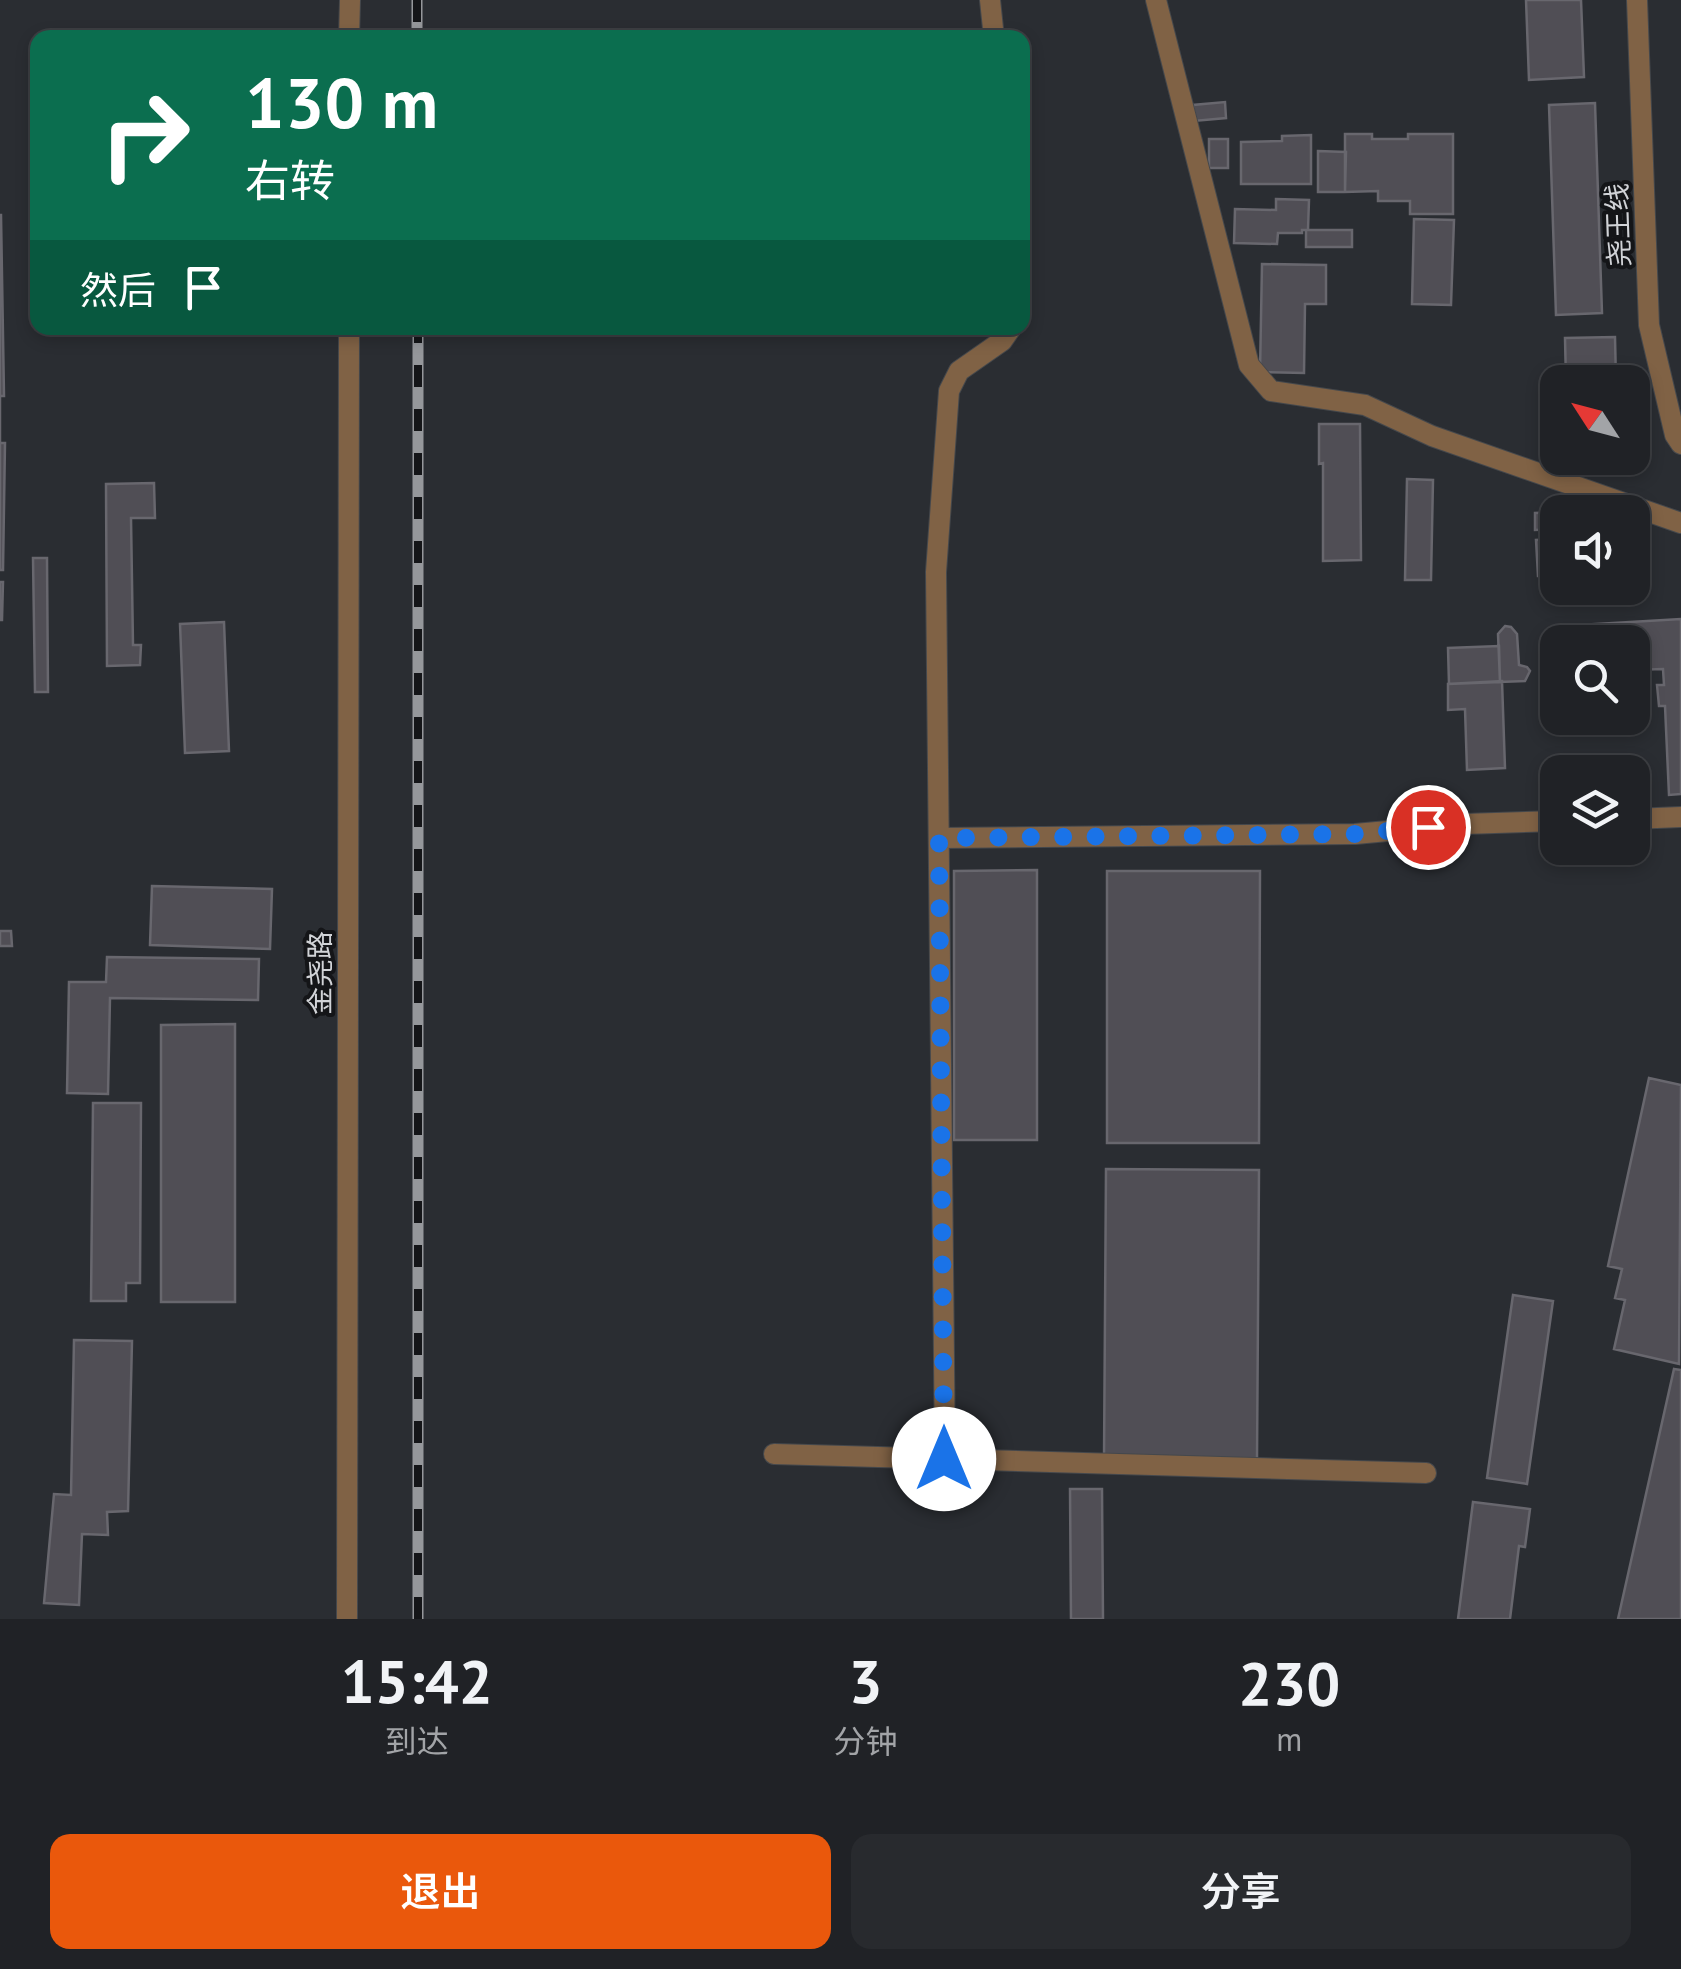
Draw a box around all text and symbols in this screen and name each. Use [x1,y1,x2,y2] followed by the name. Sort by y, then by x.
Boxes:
[245,57,438,147] text: 130 m
[80,70,210,200] icon: right
[245,151,335,209] text: 右转
[1598,182,1637,268] street label: 尧王线
[176,260,231,315] icon: arrive
[80,265,156,314] text: 然后
[1540,365,1650,475] north arrow
[1540,365,1650,865] map controls
[1540,495,1650,605] button: sound
[1540,625,1650,735] button: search
[1540,755,1650,865] button: layers
[1386,785,1471,870] pin
[1401,800,1456,855] icon: arrive
[301,931,338,1015] street label: 金尧路
[892,1407,996,1511] position arrow
[341,1642,493,1720] text: 15:42
[849,1642,883,1720] text: 3
[1238,1644,1340,1722] text: 230
[1276,1718,1302,1760] text: m
[385,1720,449,1762] text: 到达
[834,1720,898,1762] text: 分钟
[50,1834,831,1949] button: 退出
[851,1834,1631,1949] button: 分享

